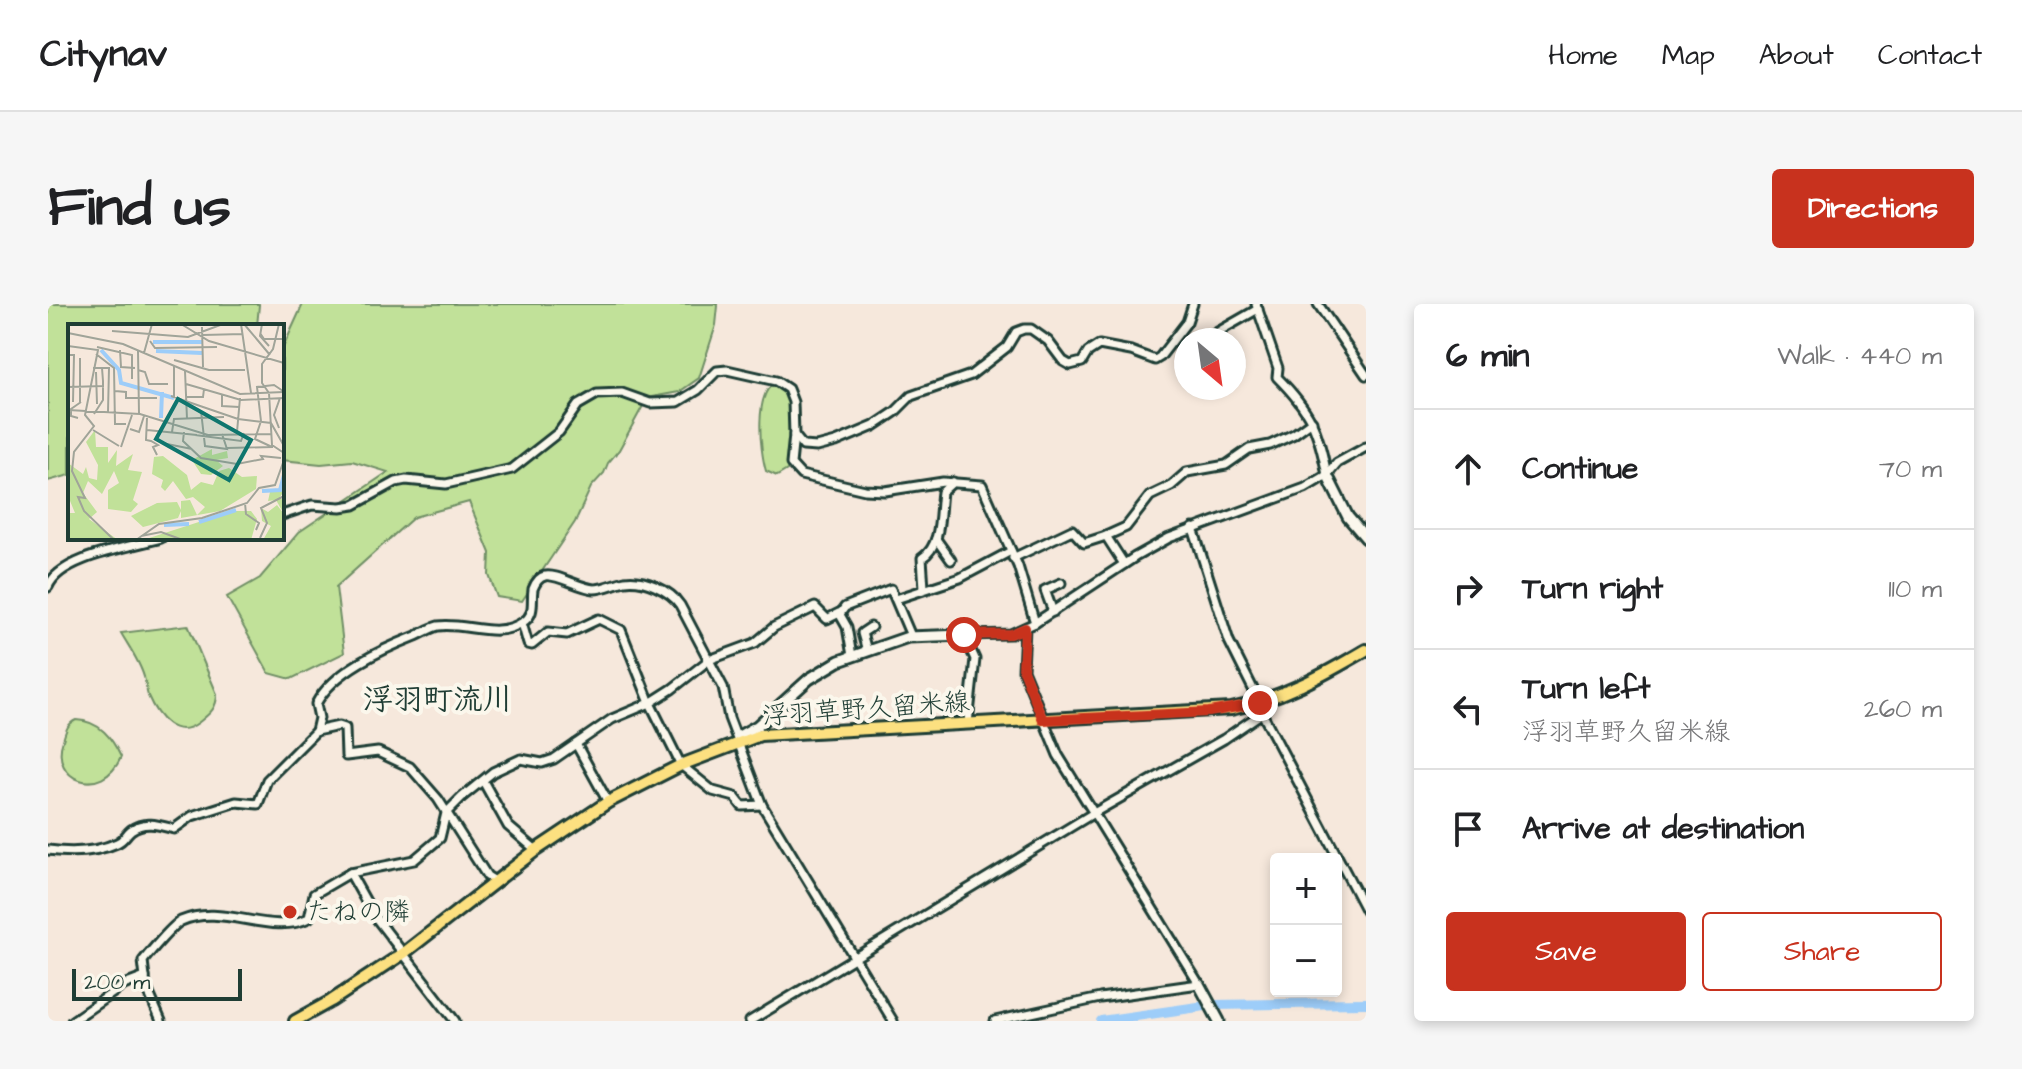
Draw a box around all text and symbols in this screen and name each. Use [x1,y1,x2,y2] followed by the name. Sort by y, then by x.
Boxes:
[40,29,167,81] text: Citynav
[1548,36,1618,75] text: Home
[1662,36,1715,75] text: Map
[1759,36,1834,75] text: About
[1878,36,1982,75] text: Contact
[48,169,231,247] text: Find us
[1772,169,1974,248] button: Directions
[68,324,284,540] inset map
[1174,328,1246,400] north arrow
[1446,332,1530,380] text: 6 min
[1777,338,1942,374] text: Walk · 440 m
[1446,447,1490,491] icon: ahead
[1522,448,1638,490] text: Continue
[1879,451,1942,487] text: 70 m
[1446,567,1490,611] icon: right
[1522,568,1663,610] text: Turn right
[1888,571,1942,607] text: 110 m
[946,617,982,653] route start
[1522,668,1650,710] text: Turn left
[363,679,513,721] district label: 浮羽町流川
[761,684,971,734] street label: 浮羽草野久留米線
[1242,685,1278,721] route end
[1446,687,1490,731] icon: left
[1864,691,1942,727] text: 260 m
[1522,714,1730,750] text: 浮羽草野久留米線
[1446,807,1490,851] icon: arrive
[1522,808,1804,850] text: Arrive at destination
[1270,853,1342,997] map controls
[1270,853,1342,925] button: +
[306,894,410,930] place label: たねの隣
[281,903,299,921] marker: たねの隣
[1446,912,1686,991] button: Save
[1702,912,1942,991] button: Share
[1270,925,1342,997] button: −
[72,965,242,1001] scale bar
[84,967,150,998] text: 200 m

